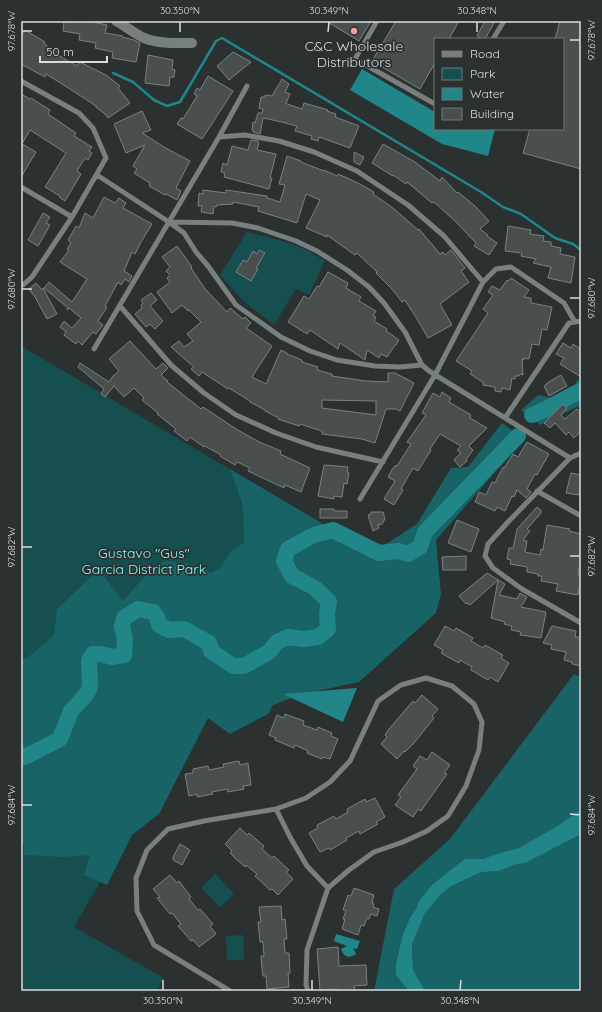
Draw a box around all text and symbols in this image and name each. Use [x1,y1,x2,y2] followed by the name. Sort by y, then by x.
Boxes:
[160,4,200,17] text: 30.350°N
[309,4,349,17] text: 30.349°N
[457,4,497,17] text: 30.348°N
[5,10,18,51] text: 97.678°W
[585,19,598,60] text: 97.678°W
[349,26,359,36] marker: C&C Wholesale Distributors
[305,37,403,71] place label: C&C Wholesale Distributors
[40,38,107,64] scale bar
[434,38,564,130] legend
[46,44,74,59] text: 50 m
[470,46,500,61] text: Road
[470,66,495,81] text: Park
[470,86,505,101] text: Water
[470,106,514,121] text: Building
[5,268,18,310] text: 97.680°W
[585,277,598,319] text: 97.680°W
[5,526,18,567] text: 97.682°W
[585,535,598,576] text: 97.682°W
[82,544,206,578] park label: Gustavo "Gus" Garcia District Park
[5,784,18,825] text: 97.684°W
[585,794,598,835] text: 97.684°W
[143,994,183,1007] text: 30.350°N
[292,994,332,1007] text: 30.349°N
[440,994,480,1007] text: 30.348°N

